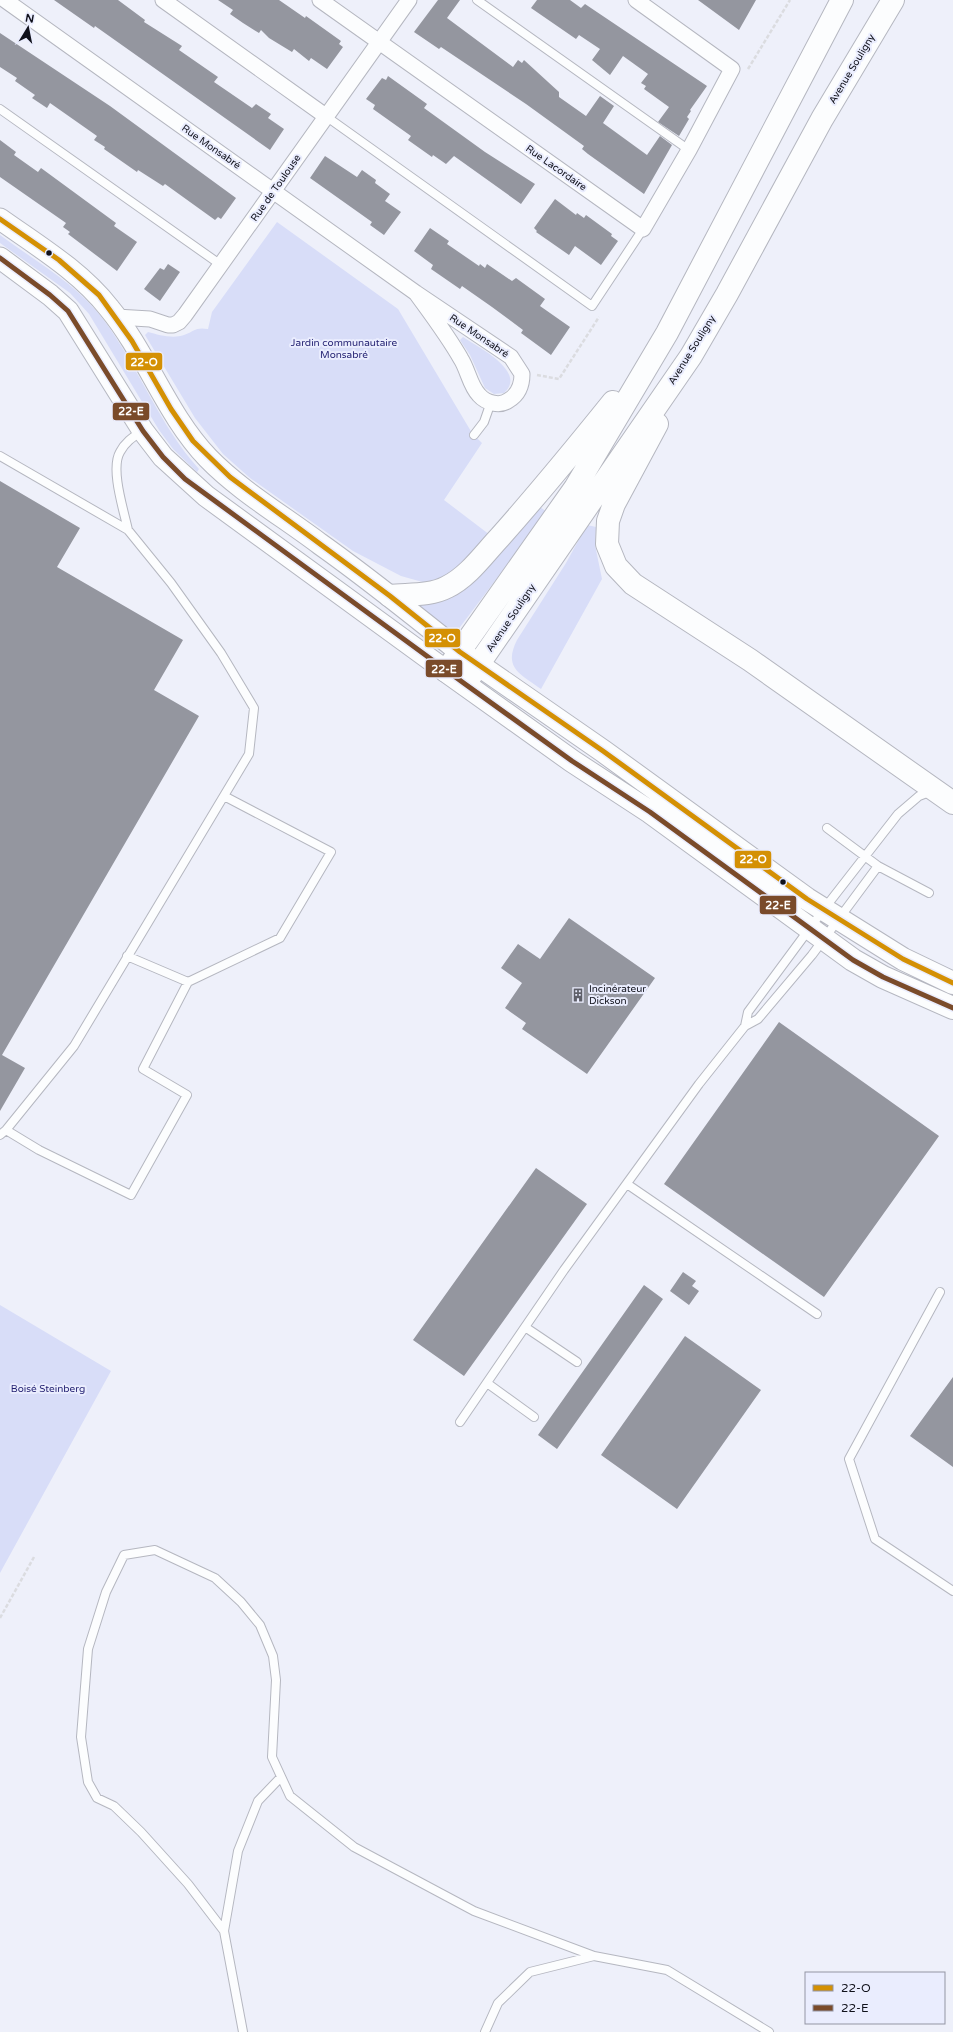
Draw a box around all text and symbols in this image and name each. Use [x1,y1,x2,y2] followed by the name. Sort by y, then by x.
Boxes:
[8,8,48,48] north arrow
[24,11,35,26] text: N
[826,31,878,106] street label: Avenue Souligny
[179,122,243,172] street label: Rue Monsabré
[523,143,589,194] street label: Rue Lacordaire
[248,152,304,224] street label: Rue de Toulouse
[44,248,54,258] unlabelled marker
[447,312,511,361] street label: Rue Monsabré
[666,313,718,387] street label: Avenue Souligny
[291,337,397,361] park label: Jardin communautaire Monsabré
[125,352,163,371] line badge: 22-O
[130,356,158,369] text: 22-O
[112,402,150,421] line badge: 22-E
[118,405,144,418] text: 22-E
[484,581,539,654] street label: Avenue Souligny
[424,628,461,648] line badge: 22-O
[428,632,456,645] text: 22-O
[425,659,463,678] line badge: 22-E
[431,663,457,676] text: 22-E
[734,850,772,869] line badge: 22-O
[739,853,767,866] text: 22-O
[778,877,788,887] unlabelled marker
[759,895,797,915] line badge: 22-E
[765,899,791,912] text: 22-E
[589,983,646,1007] place label: Incinérateur Dickson
[570,987,586,1003] building icon: Incinérateur Dickson
[11,1383,85,1395] park label: Boisé Steinberg
[805,1972,945,2024] legend
[841,1981,871,1995] text: 22-O
[841,2001,869,2015] text: 22-E

